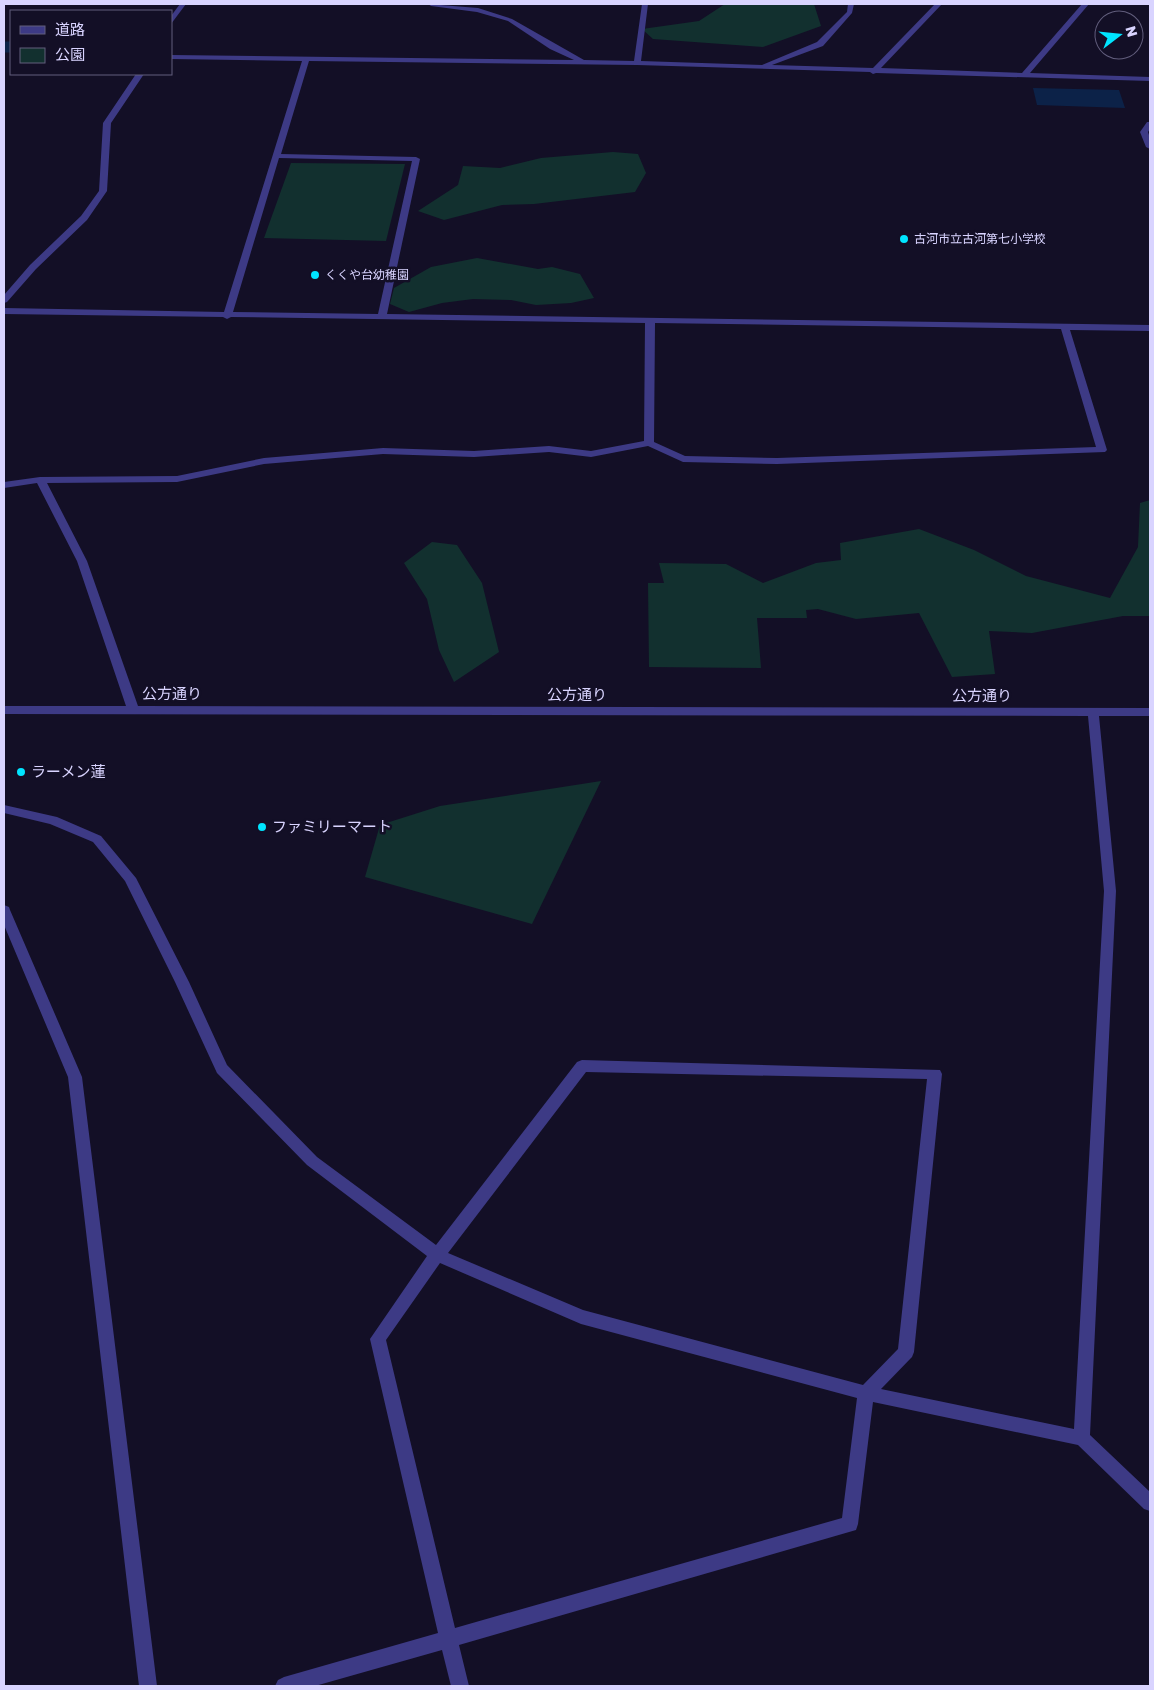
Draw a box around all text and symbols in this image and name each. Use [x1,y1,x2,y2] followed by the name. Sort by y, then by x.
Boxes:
[10,10,172,75] legend
[1094,10,1144,60] north arrow
[55,20,85,38] text: 道路
[1122,24,1142,39] text: N
[55,45,85,63] text: 公園
[914,231,1046,246] place label: 古河市立古河第七小学校
[898,233,910,245] marker: 古河市立古河第七小学校
[325,267,409,282] place label: くくや台幼稚園
[309,269,321,281] marker: くくや台幼稚園
[142,684,202,702] street label: 公方通り
[547,685,607,703] street label: 公方通り
[952,686,1012,704] street label: 公方通り
[31,762,105,780] place label: ラーメン蓮
[15,766,27,778] marker: ラーメン蓮
[272,817,392,835] place label: ファミリーマート
[256,821,268,833] marker: ファミリーマート

